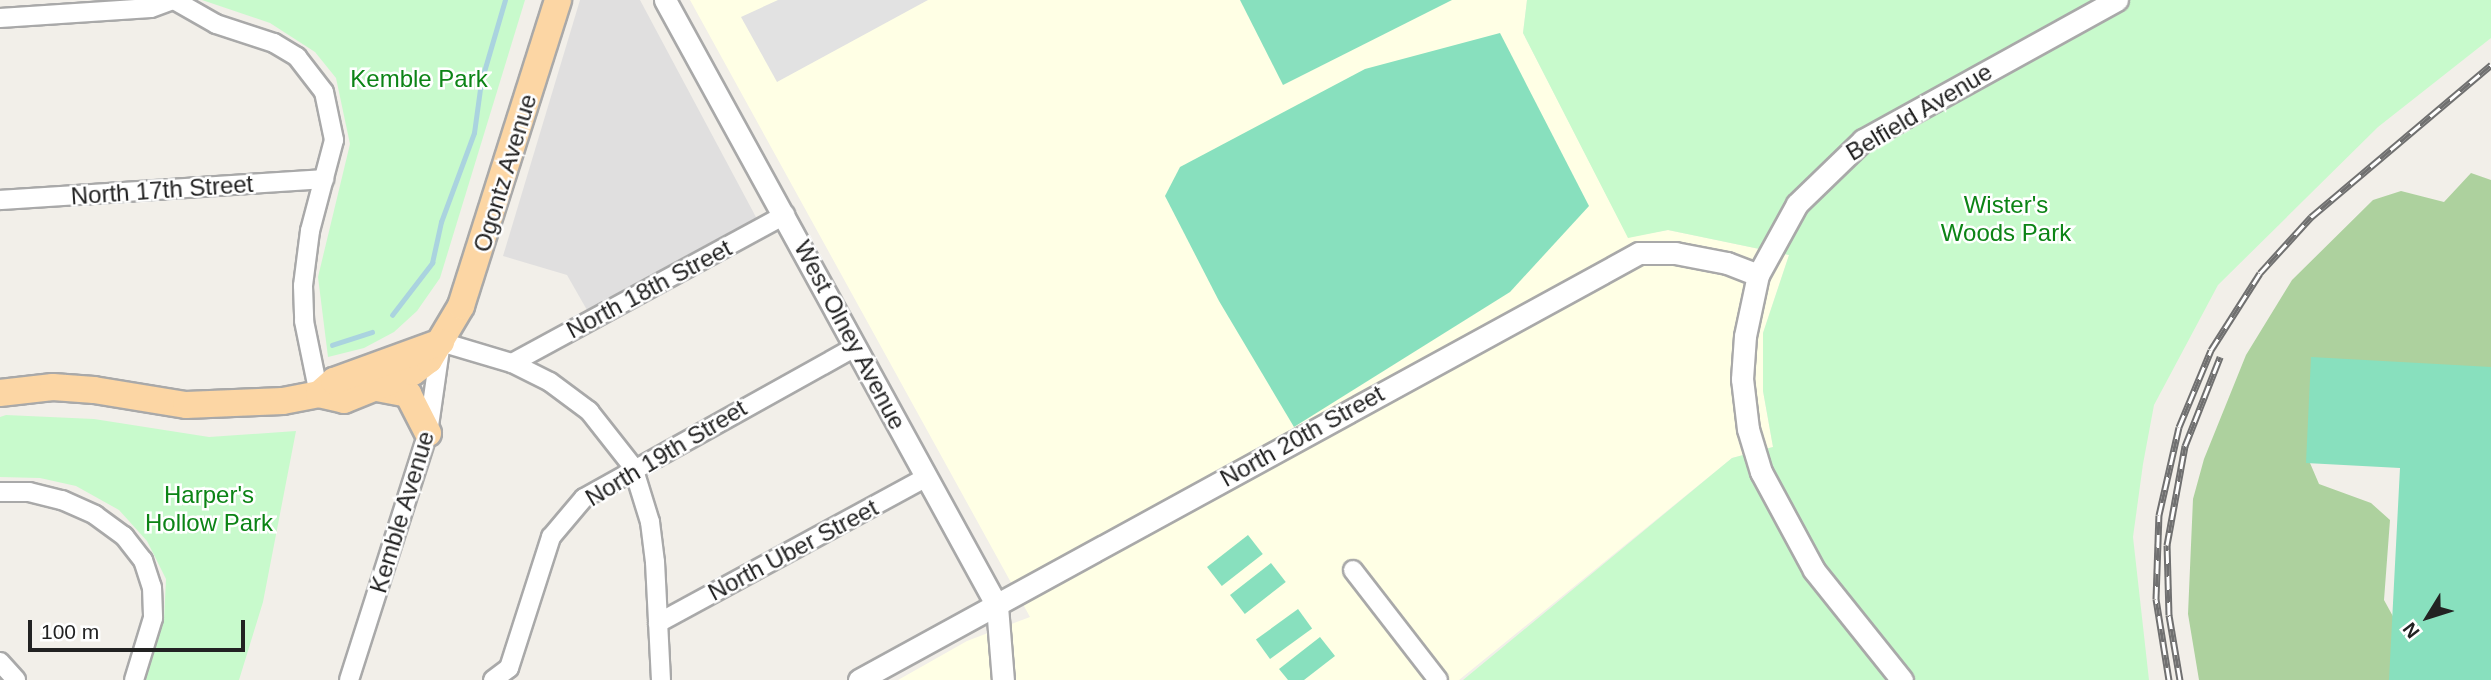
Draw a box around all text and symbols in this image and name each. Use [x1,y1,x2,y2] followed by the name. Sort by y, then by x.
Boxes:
[1840,57,1998,167] street label: Belfield Avenue
[350,65,488,93] park label: Kemble Park
[467,90,543,256] street label: Ogontz Avenue
[70,169,254,211] street label: North 17th Street
[1941,191,2071,247] park label: Wister's Woods Park
[562,233,736,345] street label: North 18th Street
[788,235,912,435] street label: West Olney Avenue
[1215,379,1389,493] street label: North 20th Street
[580,394,752,512] street label: North 19th Street
[364,427,440,597] street label: Kemble Avenue
[145,481,273,537] park label: Harper's Hollow Park
[703,493,883,607] street label: North Uber Street
[2393,582,2463,652] north arrow
[32,606,248,650] scale bar
[2399,618,2424,642] text: N
[41,620,99,643] text: 100 m

